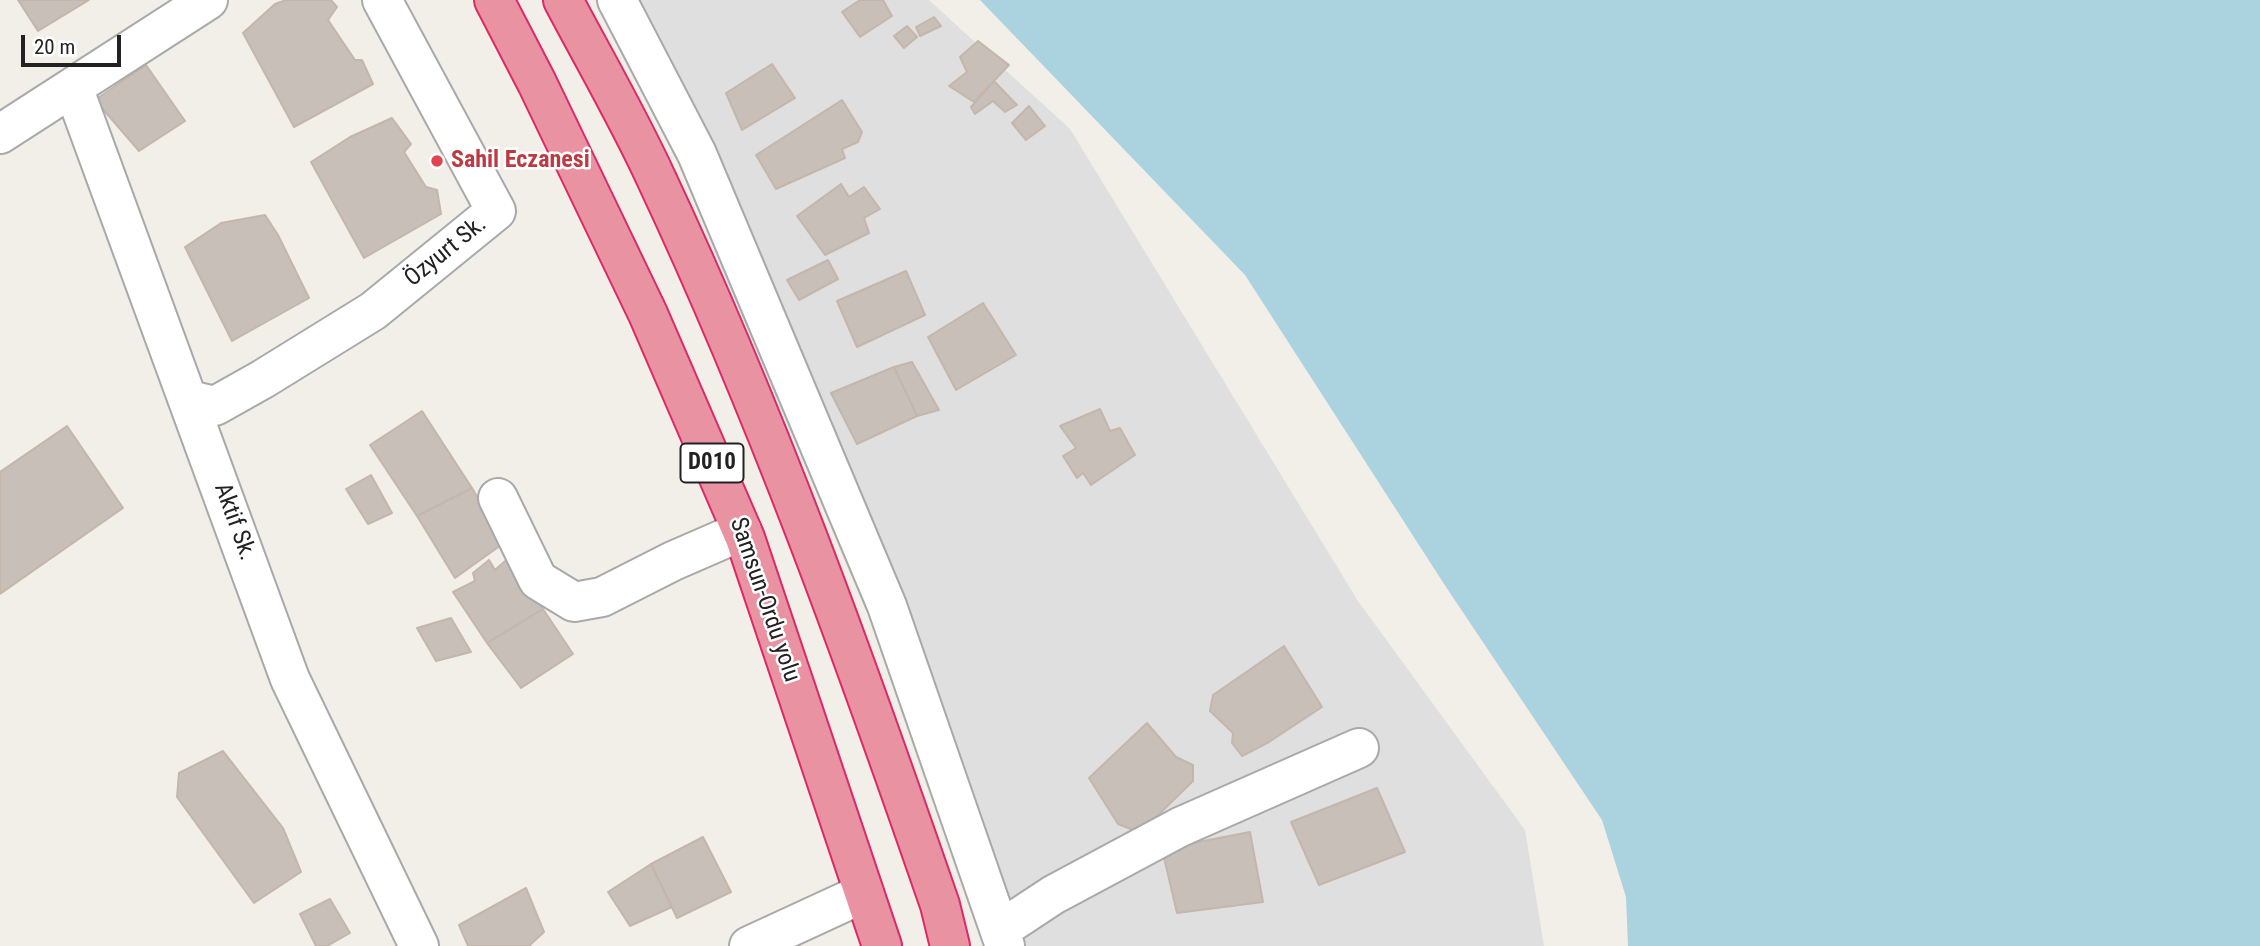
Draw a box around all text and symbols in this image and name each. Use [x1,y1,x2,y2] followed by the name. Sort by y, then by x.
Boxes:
[24,21,124,65] scale bar
[34,35,75,59] text: 20 m
[451,147,590,175] place label: Sahil Eczanesi
[429,153,445,169] marker: Sahil Eczanesi
[399,210,493,294] street label: Özyurt Sk.
[680,444,744,482] road number: D010
[207,480,261,564] street label: Aktif Sk.
[722,514,806,686] street label: Samsun-Ordu yolu

